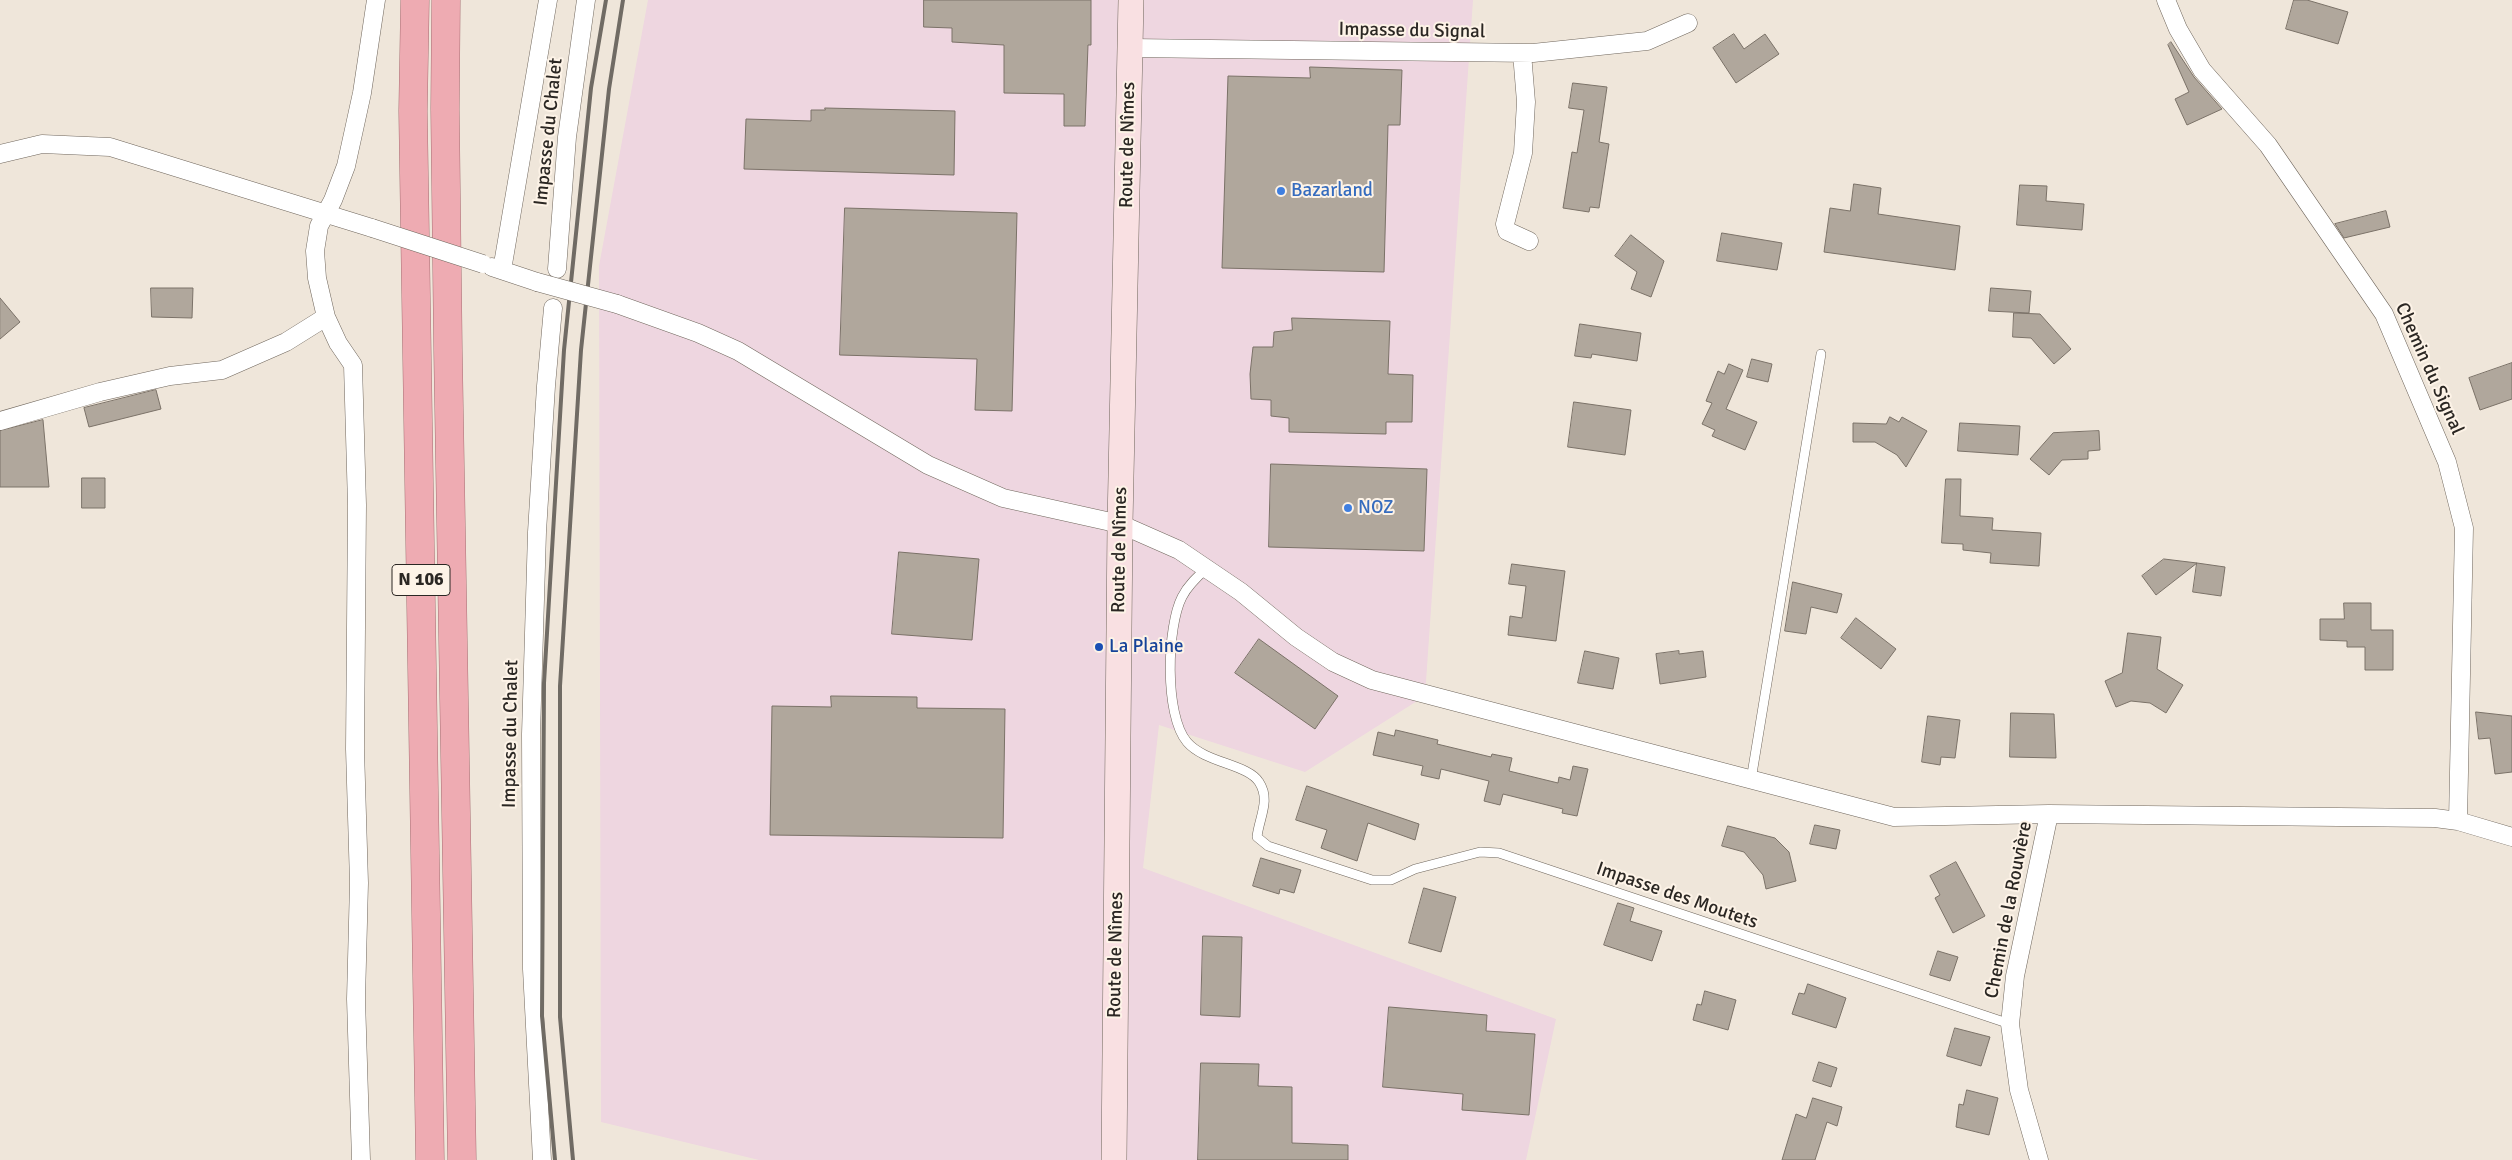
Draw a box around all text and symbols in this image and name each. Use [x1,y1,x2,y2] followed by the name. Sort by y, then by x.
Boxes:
[1338,18,1486,44] street label: Impasse du Signal
[530,57,568,207] street label: Impasse du Chalet
[1115,82,1141,208] street label: Route de Nîmes
[1291,180,1373,202] place label: Bazarland
[1275,185,1287,197] marker: Bazarland
[2390,299,2468,439] street label: Chemin du Signal
[1107,487,1133,613] street label: Route de Nîmes
[1358,497,1394,519] place label: NOZ
[1342,502,1354,514] marker: NOZ
[392,564,450,596] road number: N 106
[1109,636,1184,658] place label: La Plaine
[1093,641,1105,653] marker: La Plaine
[498,660,524,808] street label: Impasse du Chalet
[1981,819,2037,1001] street label: Chemin de la Rouvière
[1593,858,1761,934] street label: Impasse des Moutets
[1103,892,1129,1018] street label: Route de Nîmes

